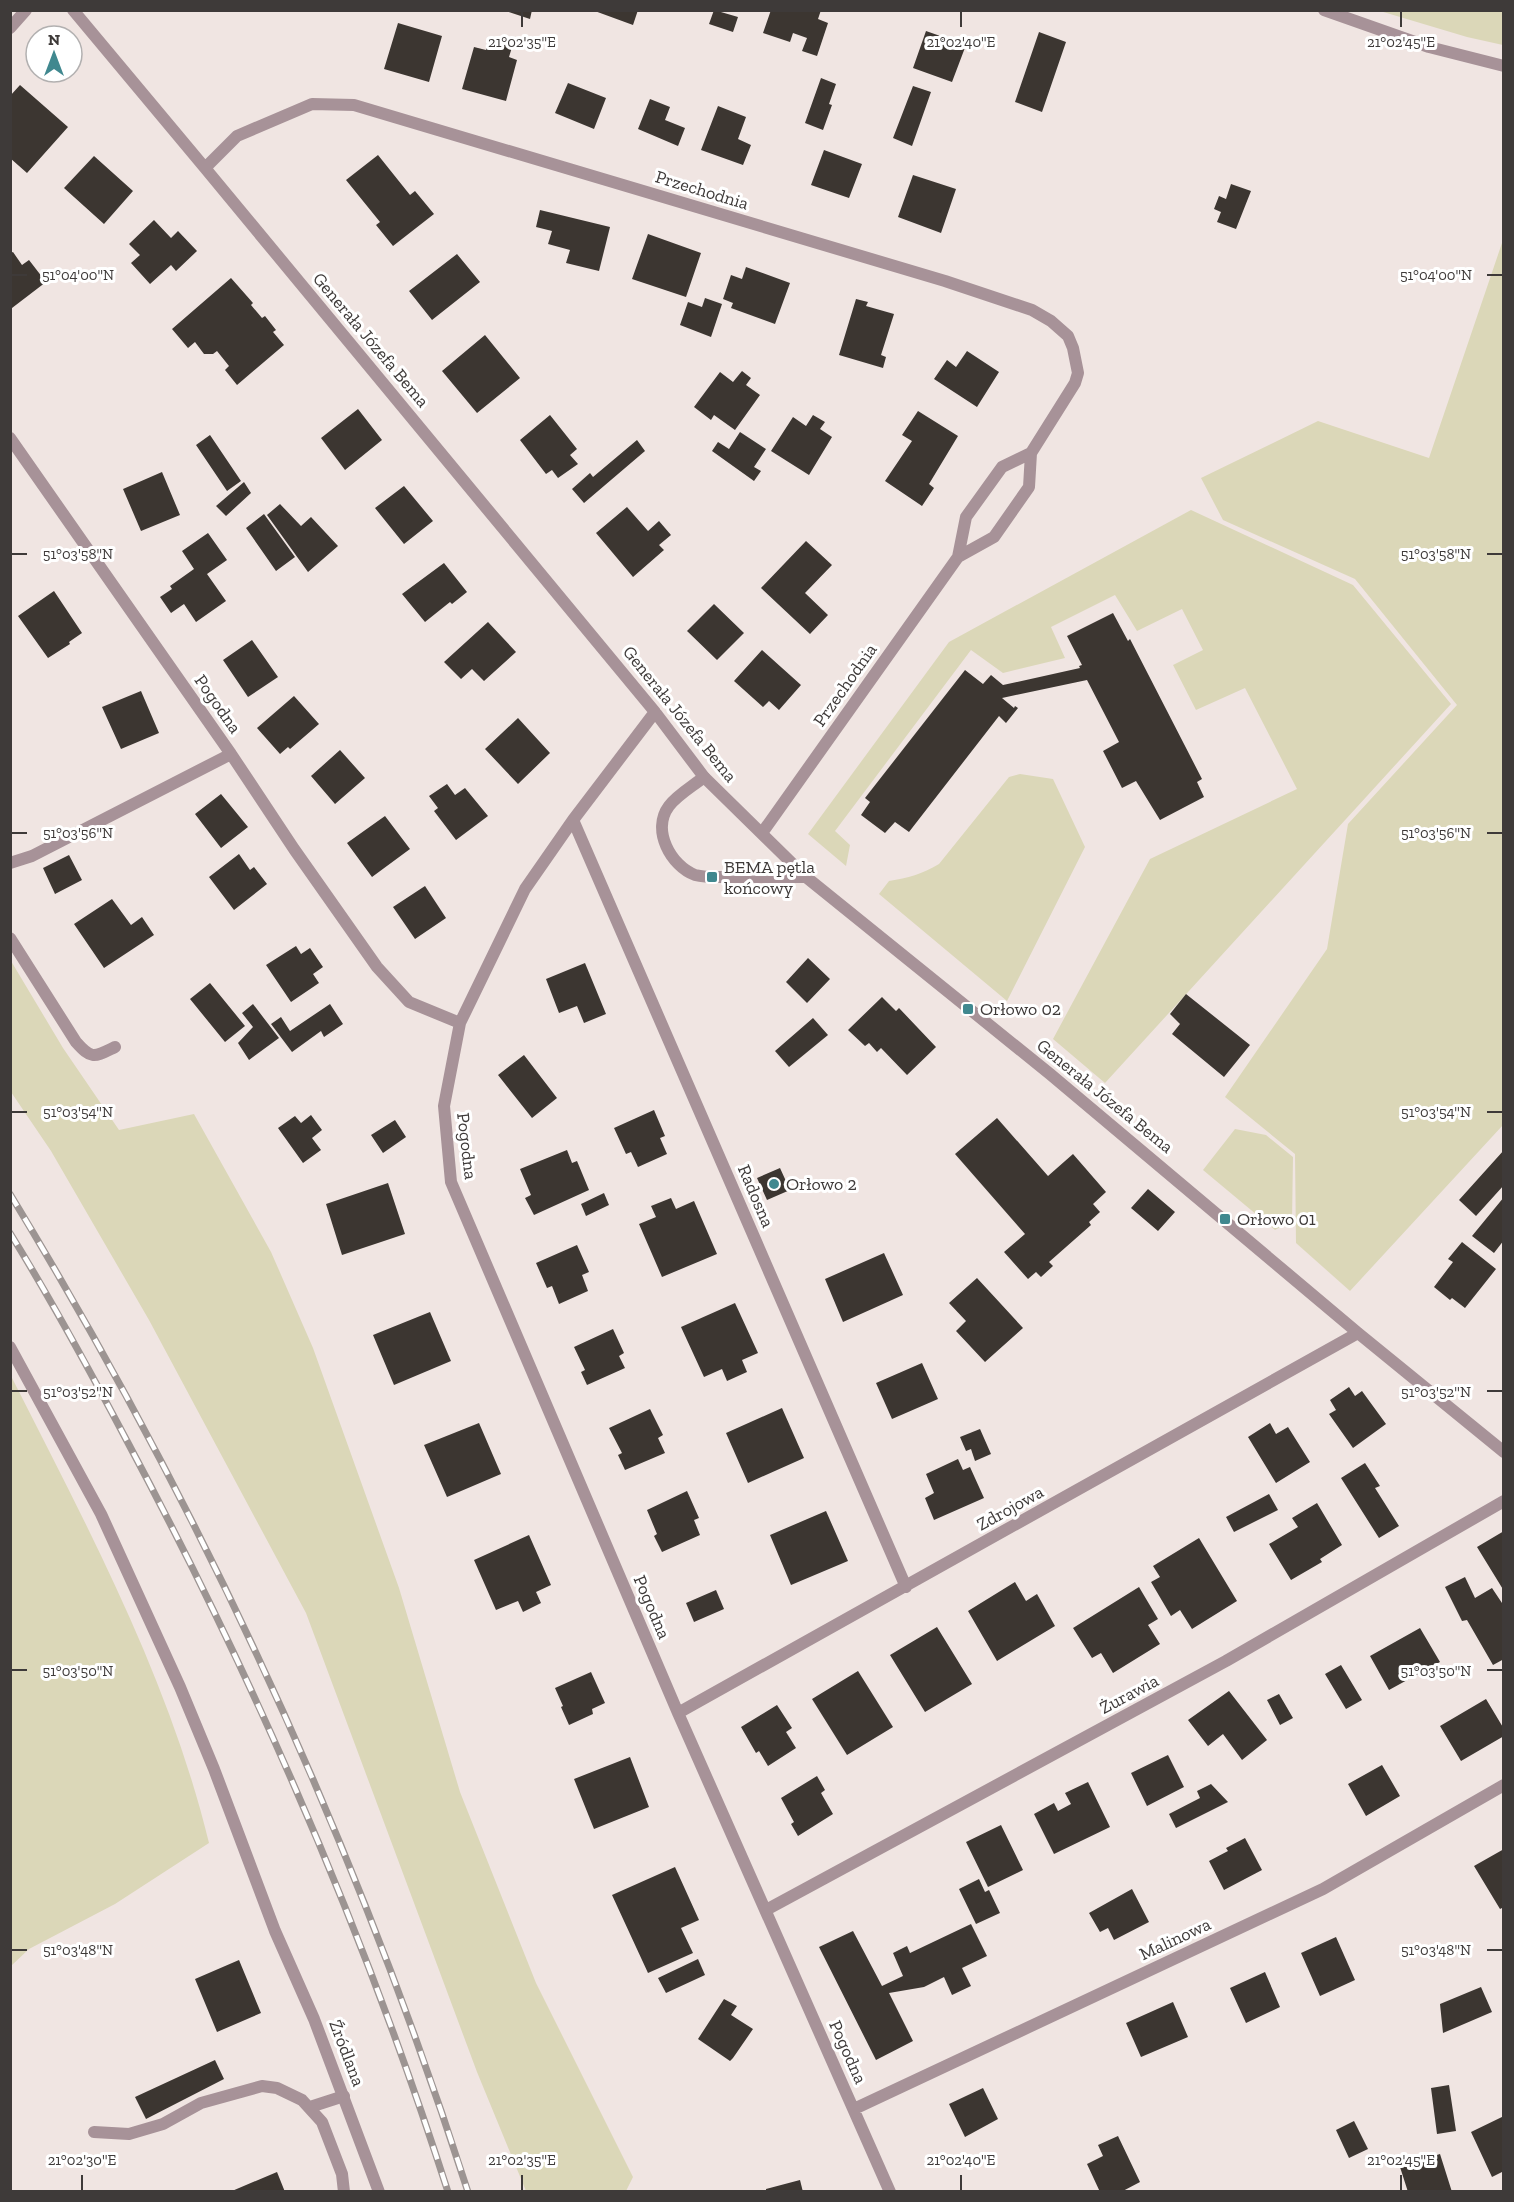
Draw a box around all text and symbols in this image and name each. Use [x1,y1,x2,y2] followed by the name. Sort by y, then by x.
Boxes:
[24,24,84,84] north arrow
[48,30,60,49] text: N
[488,33,556,51] text: 21°02'35"E
[927,33,996,51] text: 21°02'40"E
[1367,33,1435,51] text: 21°02'45"E
[653,165,752,215] street label: Przechodnia
[42,266,114,284] text: 51°04'00"N
[1400,266,1472,284] text: 51°04'00"N
[308,268,434,412] street label: Generała Józefa Bema
[43,545,113,563] text: 51°03'58"N
[1401,545,1471,563] text: 51°03'58"N
[808,639,882,731] street label: Przechodnia
[618,641,742,787] street label: Generała Józefa Bema
[190,670,246,738] street label: Pogodna
[43,824,113,842] text: 51°03'56"N
[1401,824,1471,842] text: 51°03'56"N
[724,856,815,899] place label: BEMA pętla końcowy
[705,870,719,884] marker: BEMA pętla końcowy
[980,998,1061,1020] place label: Orłowo 02
[961,1002,975,1016] marker: Orłowo 02
[1032,1034,1178,1158] street label: Generała Józefa Bema
[43,1103,113,1121] text: 51°03'54"N
[1401,1103,1471,1121] text: 51°03'54"N
[452,1111,482,1181] street label: Pogodna
[733,1161,779,1231] street label: Radosna
[786,1173,857,1195] place label: Orłowo 2
[767,1177,781,1191] marker: Orłowo 2
[1237,1208,1316,1230] place label: Orłowo 01
[1218,1212,1232,1226] marker: Orłowo 01
[43,1383,113,1401] text: 51°03'52"N
[1401,1383,1471,1401] text: 51°03'52"N
[973,1481,1048,1535] street label: Zdrojowa
[629,1572,675,1642] street label: Pogodna
[43,1662,113,1680] text: 51°03'50"N
[1401,1662,1471,1680] text: 51°03'50"N
[1096,1669,1163,1719] street label: Żurawia
[1136,1913,1214,1965] street label: Malinowa
[43,1941,113,1959] text: 51°03'48"N
[1401,1941,1471,1959] text: 51°03'48"N
[324,2017,370,2090] street label: Źródlana
[824,2017,872,2087] street label: Pogodna
[48,2151,117,2169] text: 21°02'30"E
[488,2151,556,2169] text: 21°02'35"E
[927,2151,996,2169] text: 21°02'40"E
[1367,2151,1435,2169] text: 21°02'45"E

